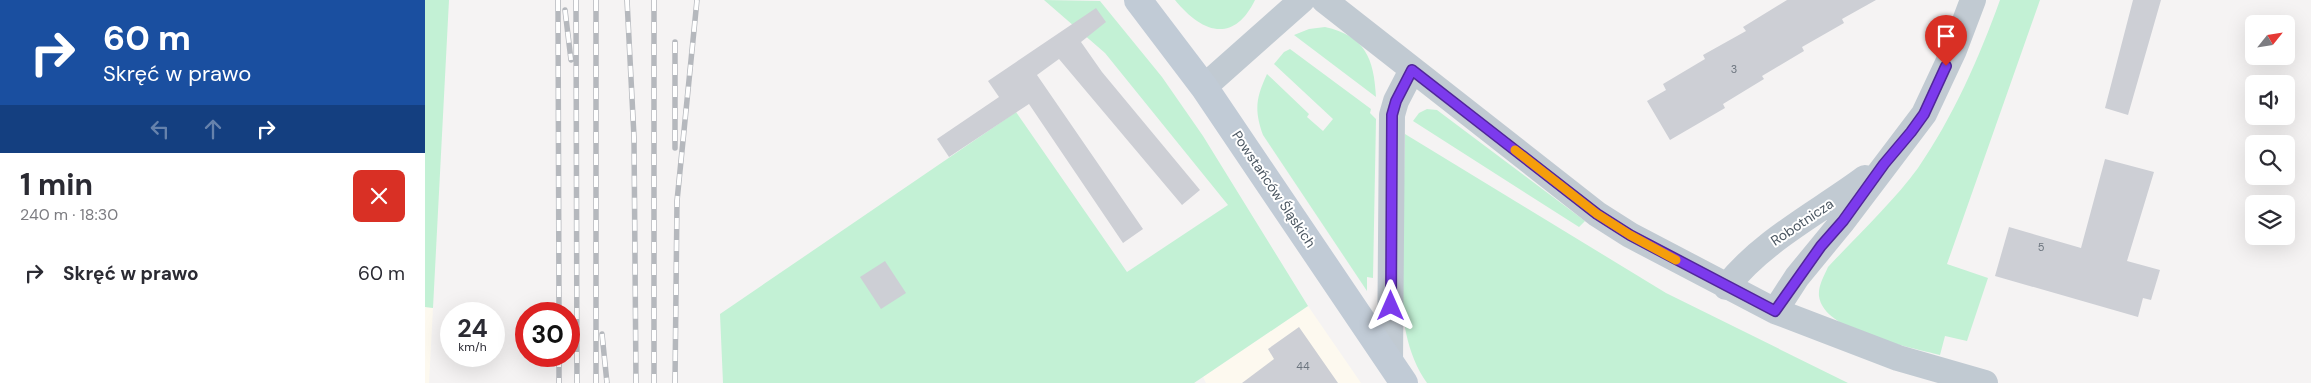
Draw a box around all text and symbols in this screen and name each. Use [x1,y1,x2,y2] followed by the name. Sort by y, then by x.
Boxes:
[103,15,191,61] text: 60 m
[1925,15,1967,66] pin
[2245,15,2295,65] north arrow
[2245,15,2295,245] map controls
[20,20,85,85] icon: right
[1932,22,1960,50] icon: arrive
[103,59,251,88] text: Skręć w prawo
[1731,62,1737,76] house number: 3
[2245,75,2295,125] button: sound
[146,115,174,143] icon: left
[199,115,227,143] icon: ahead
[252,115,280,143] icon: right
[1228,127,1320,251] street label: Powstańców Śląskich
[2245,135,2295,185] button: search
[20,165,93,204] text: 1 min
[353,170,405,222] button: close
[1767,194,1837,250] street label: Robotnicza
[2245,195,2295,245] button: layers
[20,204,118,225] text: 240 m · 18:30
[2038,240,2045,254] house number: 5
[20,259,48,287] icon: right
[63,261,199,286] text: Skręć w prawo
[358,261,405,286] text: 60 m
[1364,279,1416,331] position arrow
[515,302,580,367] speed limit sign: 30
[457,312,488,345] text: 24
[458,339,487,355] text: km/h
[1296,359,1310,373] house number: 44

